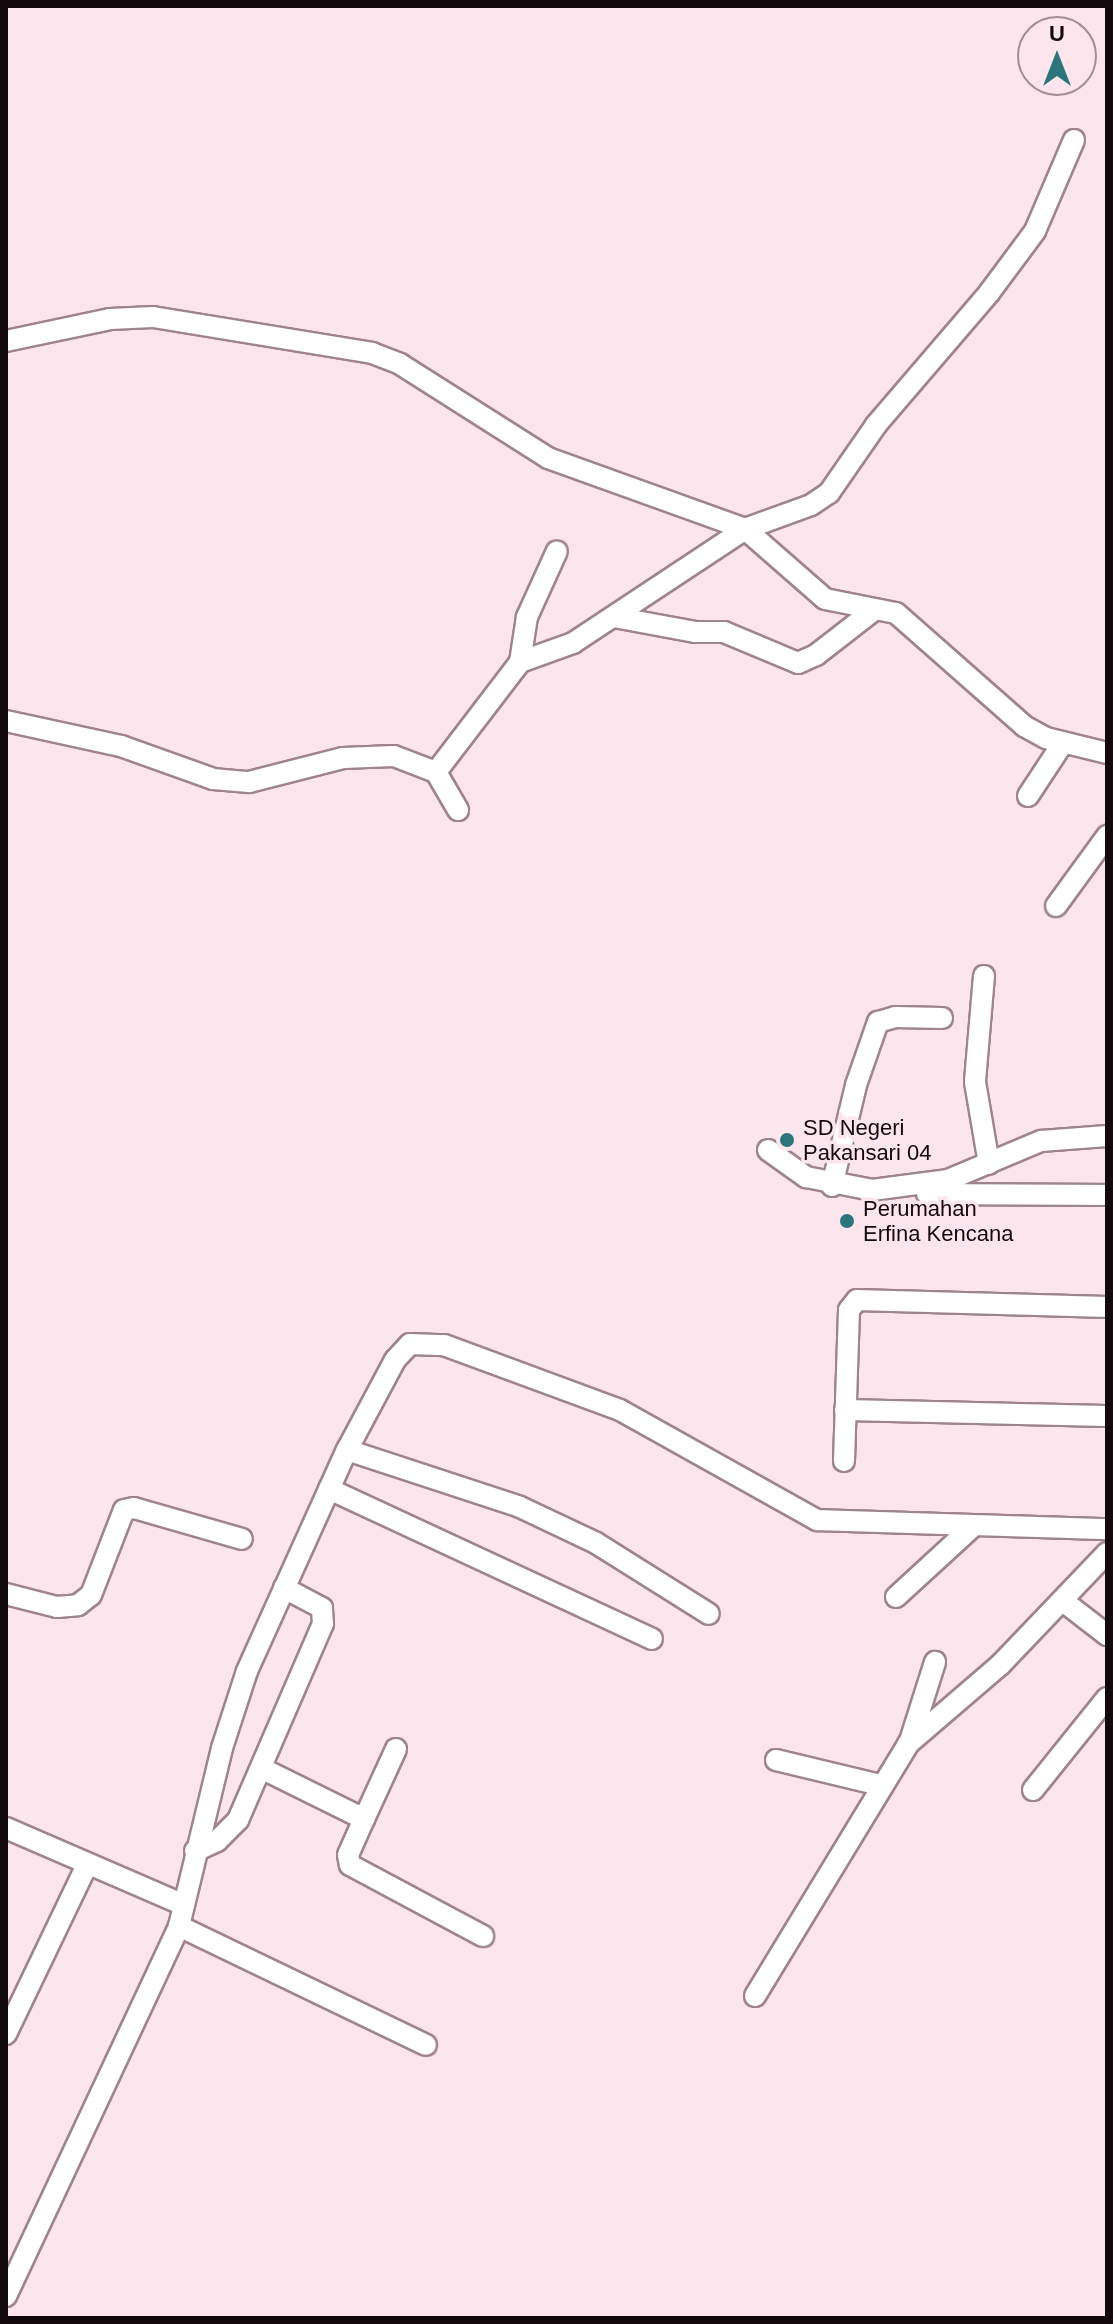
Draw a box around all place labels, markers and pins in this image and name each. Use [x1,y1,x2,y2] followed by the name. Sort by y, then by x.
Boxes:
[803,1114,931,1166] place label: SD Negeri Pakansari 04
[778,1131,796,1149] marker: SD Negeri Pakansari 04
[863,1195,1013,1246] place label: Perumahan Erfina Kencana
[838,1212,856,1230] marker: Perumahan Erfina Kencana

